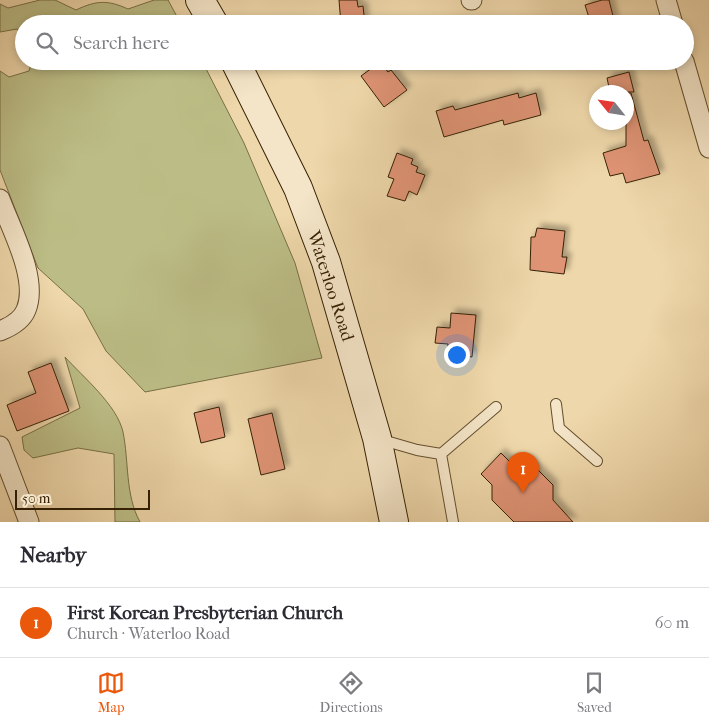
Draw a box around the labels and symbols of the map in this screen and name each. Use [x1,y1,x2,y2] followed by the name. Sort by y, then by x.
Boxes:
[589,85,634,130] north arrow
[303,227,358,344] street label: Waterloo Road
[444,342,470,368] your location
[507,452,539,493] pin: 1
[15,487,150,510] scale bar

